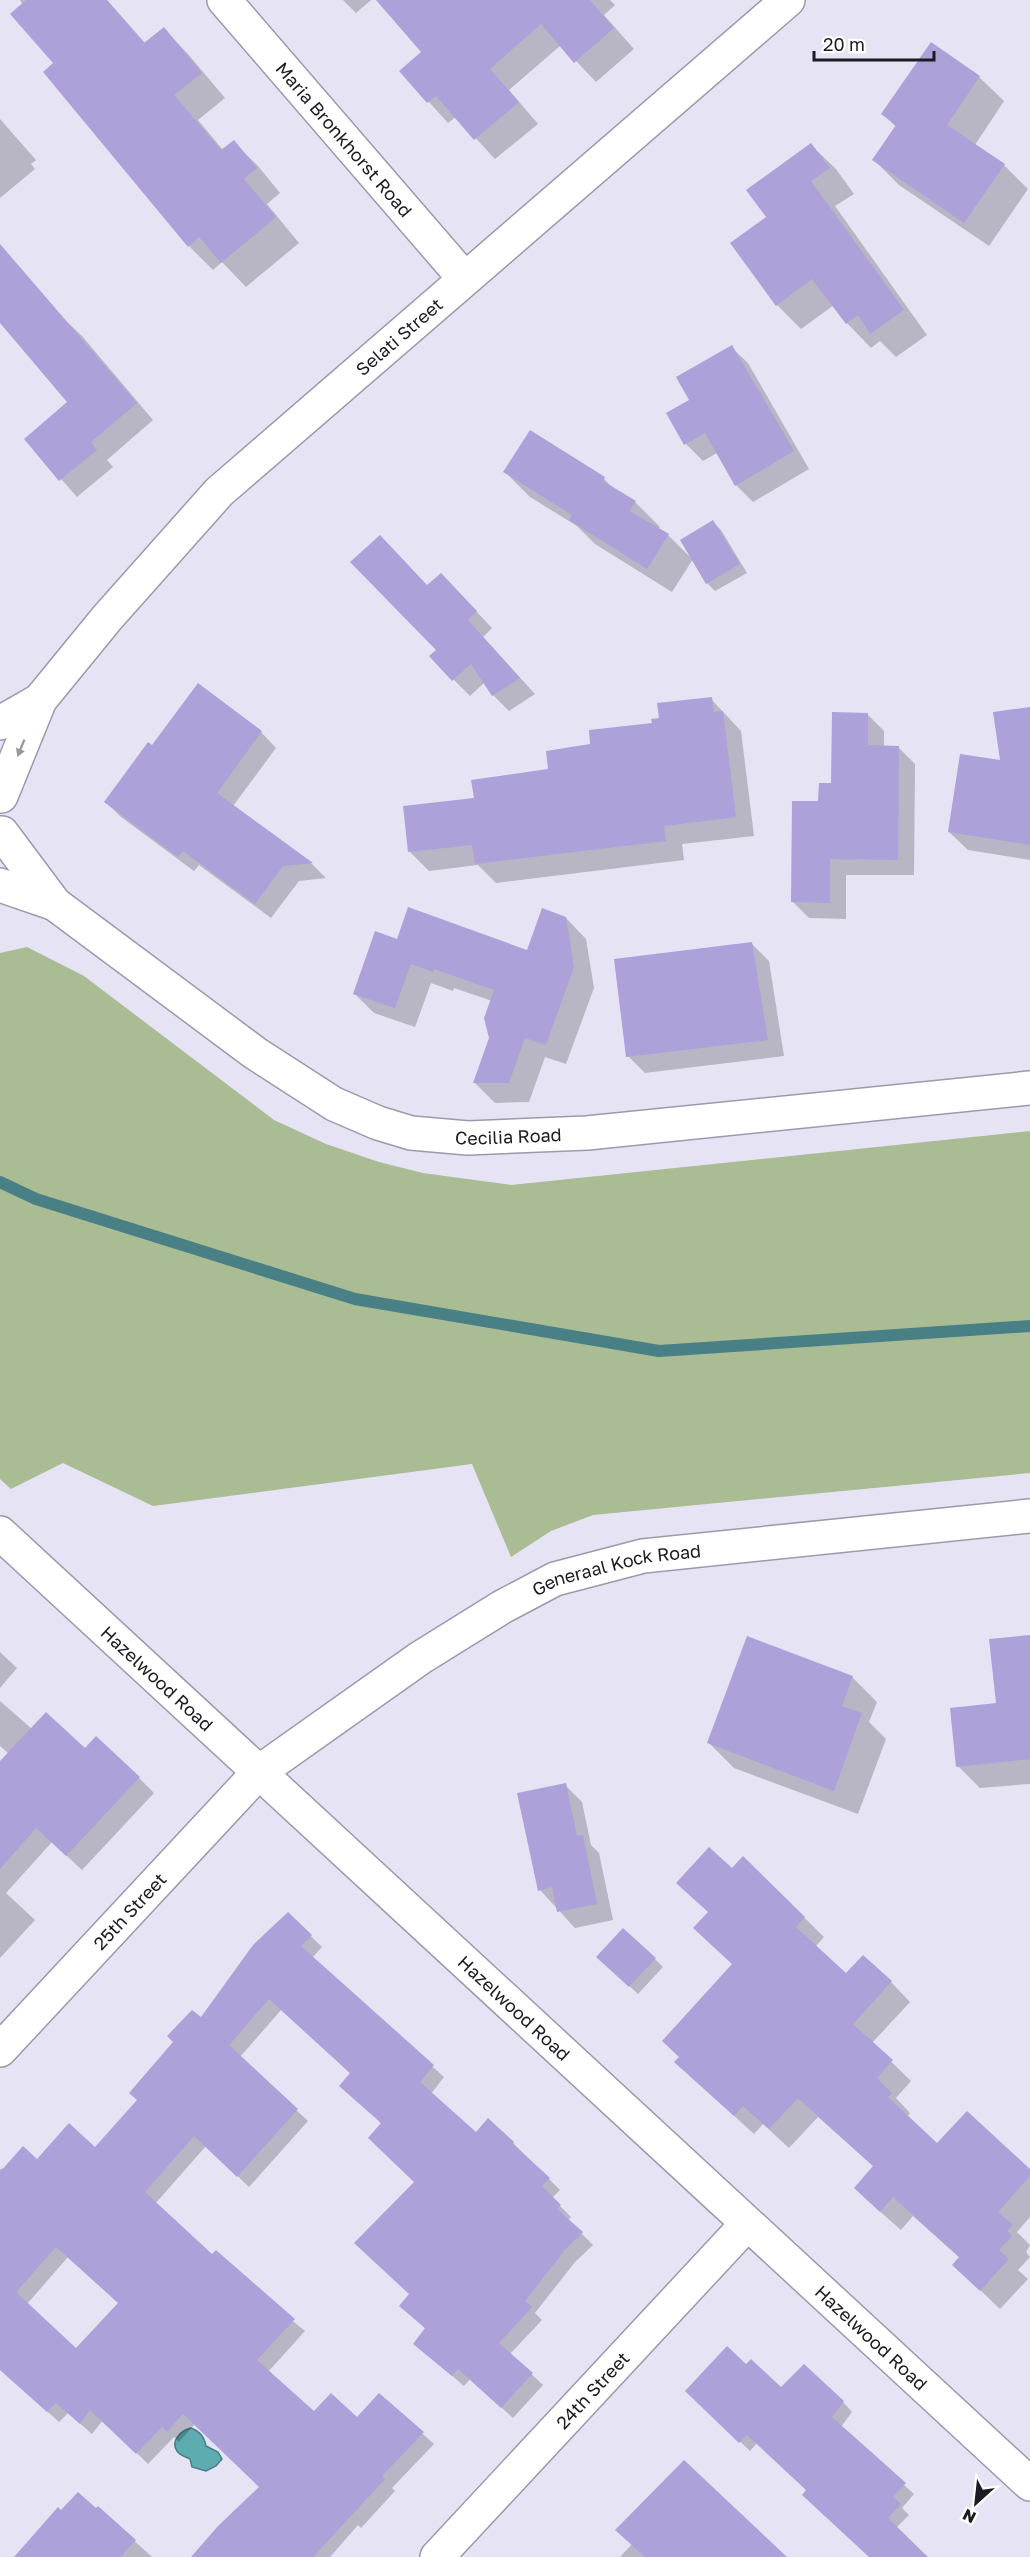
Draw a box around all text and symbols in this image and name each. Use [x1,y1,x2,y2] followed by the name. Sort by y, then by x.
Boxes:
[814,24,934,62] scale bar
[823,33,865,55] text: 20 m
[271,57,417,221] street label: Maria Bronkhorst Road
[351,293,447,380] street label: Selati Street
[16,739,25,757] one-way arrow
[454,1123,562,1149] street label: Cecilia Road
[528,1539,702,1600] street label: Generaal Kock Road
[97,1621,218,1735] street label: Hazelwood Road
[88,1868,171,1954] street label: 25th Street
[454,1951,575,2065] street label: Hazelwood Road
[811,2280,932,2395] street label: Hazelwood Road
[551,2347,634,2433] street label: 24th Street
[946,2473,1006,2533] north arrow
[959,2505,979,2528] text: N

